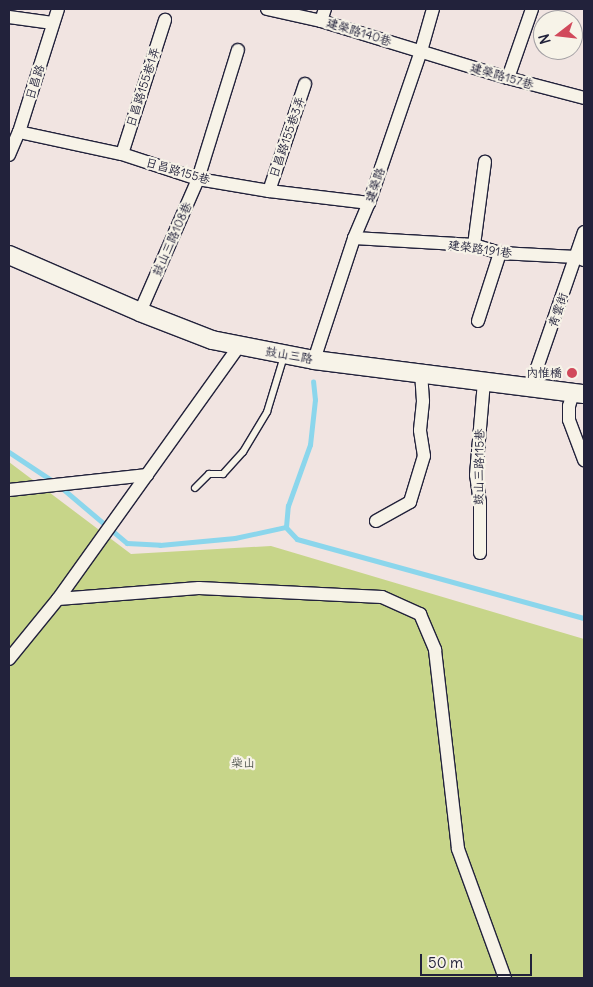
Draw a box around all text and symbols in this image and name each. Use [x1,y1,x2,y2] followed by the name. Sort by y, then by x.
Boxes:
[533,10,583,60] north arrow
[325,15,393,49] street label: 建榮路140巷
[535,32,555,46] text: N
[123,45,163,129] street label: 日昌路155巷1弄
[469,60,535,92] street label: 建榮路157巷
[23,63,47,101] street label: 日昌路
[266,94,308,180] street label: 日昌路155巷3弄
[144,155,212,187] street label: 日昌路155巷
[362,166,388,204] street label: 建榮路
[149,200,195,278] street label: 鼓山三路108巷
[447,237,513,261] street label: 建榮路191巷
[545,291,571,329] street label: 青雲街
[264,344,314,366] street label: 鼓山三路
[526,366,562,380] place label: 內惟橋
[566,367,578,379] marker: 內惟橋
[471,429,487,505] street label: 鼓山三路115巷
[231,756,255,770] park label: 柴山
[423,944,536,976] scale bar
[428,953,463,972] text: 50 m

